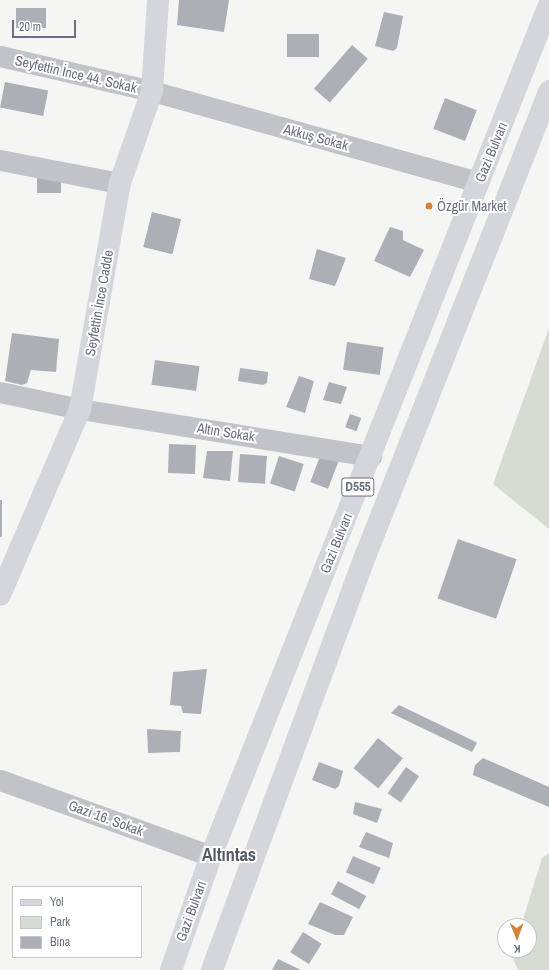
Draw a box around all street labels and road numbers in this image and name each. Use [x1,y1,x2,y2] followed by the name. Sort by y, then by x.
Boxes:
[13,52,139,96] street label: Seyfettin İnce 44. Sokak
[282,120,350,154] street label: Akkuş Sokak
[471,120,511,184] street label: Gazi Bulvarı
[81,249,117,357] street label: Seyfettin İnce Cadde
[196,419,256,445] street label: Altın Sokak
[341,476,375,498] road number: D555
[316,511,356,575] street label: Gazi Bulvarı
[66,797,146,839] street label: Gazi 16. Sokak
[172,878,210,944] street label: Gazi Bulvarı

